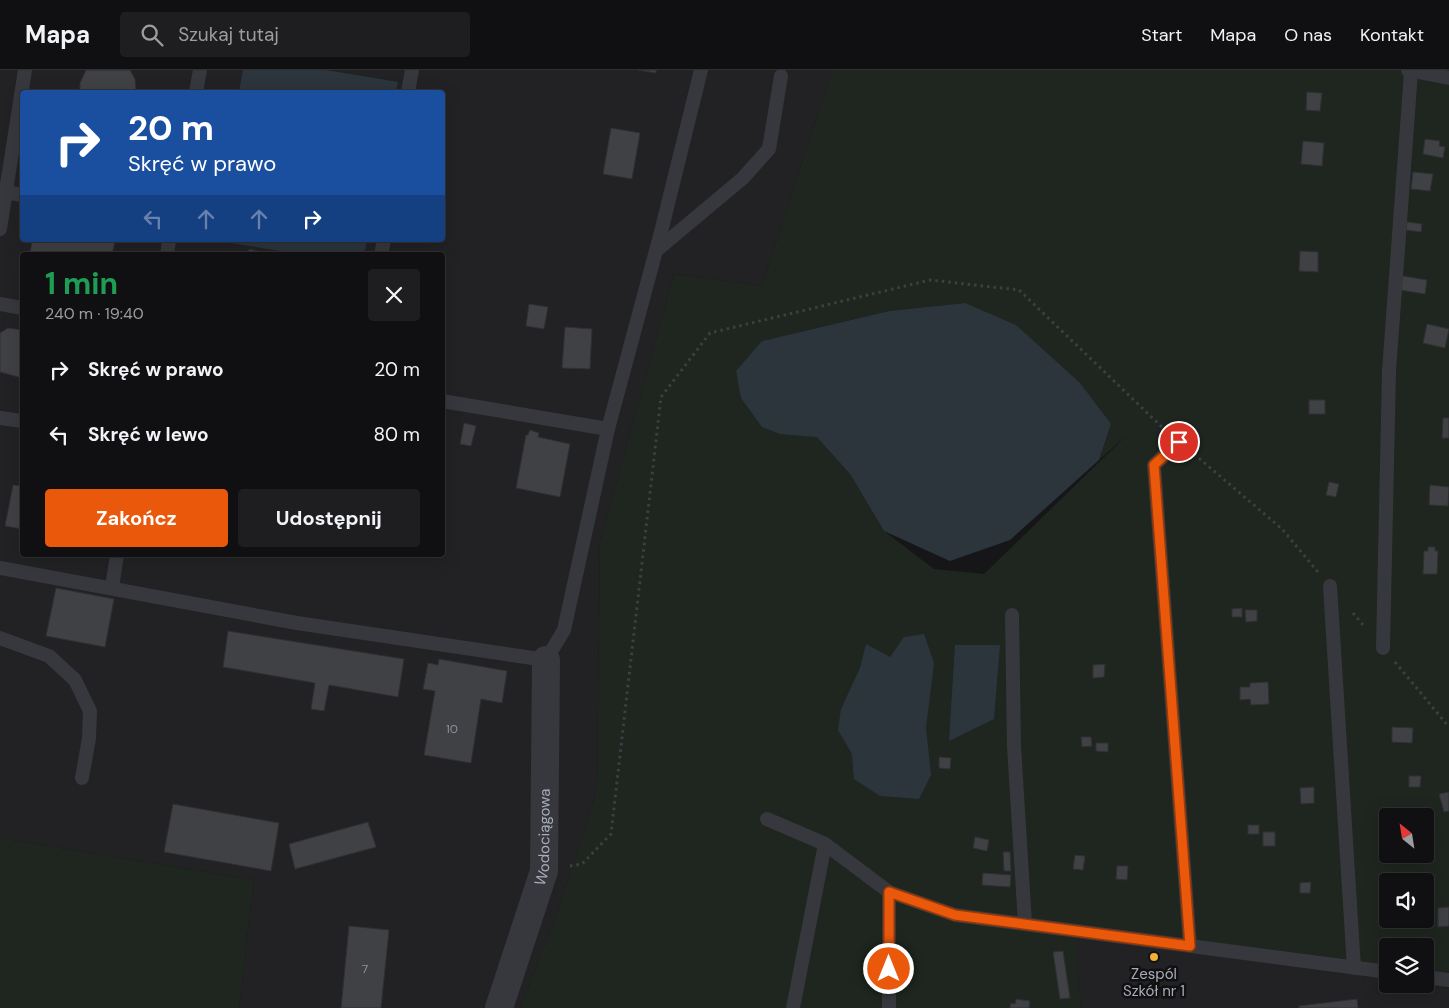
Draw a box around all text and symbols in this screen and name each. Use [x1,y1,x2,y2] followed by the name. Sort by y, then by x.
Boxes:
[120,12,470,57] search box
[25,19,90,50] text: Mapa
[138,21,166,49] icon: search
[178,22,279,47] text: Szukaj tutaj
[1141,23,1182,47] text: Start
[1210,23,1256,47] text: Mapa
[1284,23,1332,47] text: O nas
[1360,23,1424,47] text: Kontakt
[128,105,214,151] text: 20 m
[45,110,110,175] icon: right
[128,149,276,178] text: Skręć w prawo
[139,205,167,233] icon: left
[192,205,220,233] icon: ahead
[245,205,273,233] icon: ahead
[298,205,326,233] icon: right
[45,264,118,303] text: 1 min
[368,269,420,321] button: close
[45,303,144,324] text: 240 m · 19:40
[45,356,73,384] icon: right
[88,357,224,382] text: Skręć w prawo
[374,357,420,382] text: 20 m
[45,421,73,449] icon: left
[1158,421,1200,463] pin
[88,422,209,447] text: Skręć w lewo
[373,422,420,447] text: 80 m
[1165,428,1193,456] icon: arrive
[45,489,228,547] button: Zakończ
[238,489,420,547] button: Udostępnij
[446,721,458,737] house number: 10
[530,788,555,888] street label: Wodociągowa
[1379,808,1434,862] north arrow
[1379,808,1434,993] map controls
[1379,873,1434,928] button: sound
[1379,938,1434,993] button: layers
[862,942,914,994] position arrow
[1148,951,1160,963] marker: Zespól Szkół nr 1
[362,961,368,977] house number: 7
[1123,964,1185,1001] place label: Zespól Szkół nr 1

